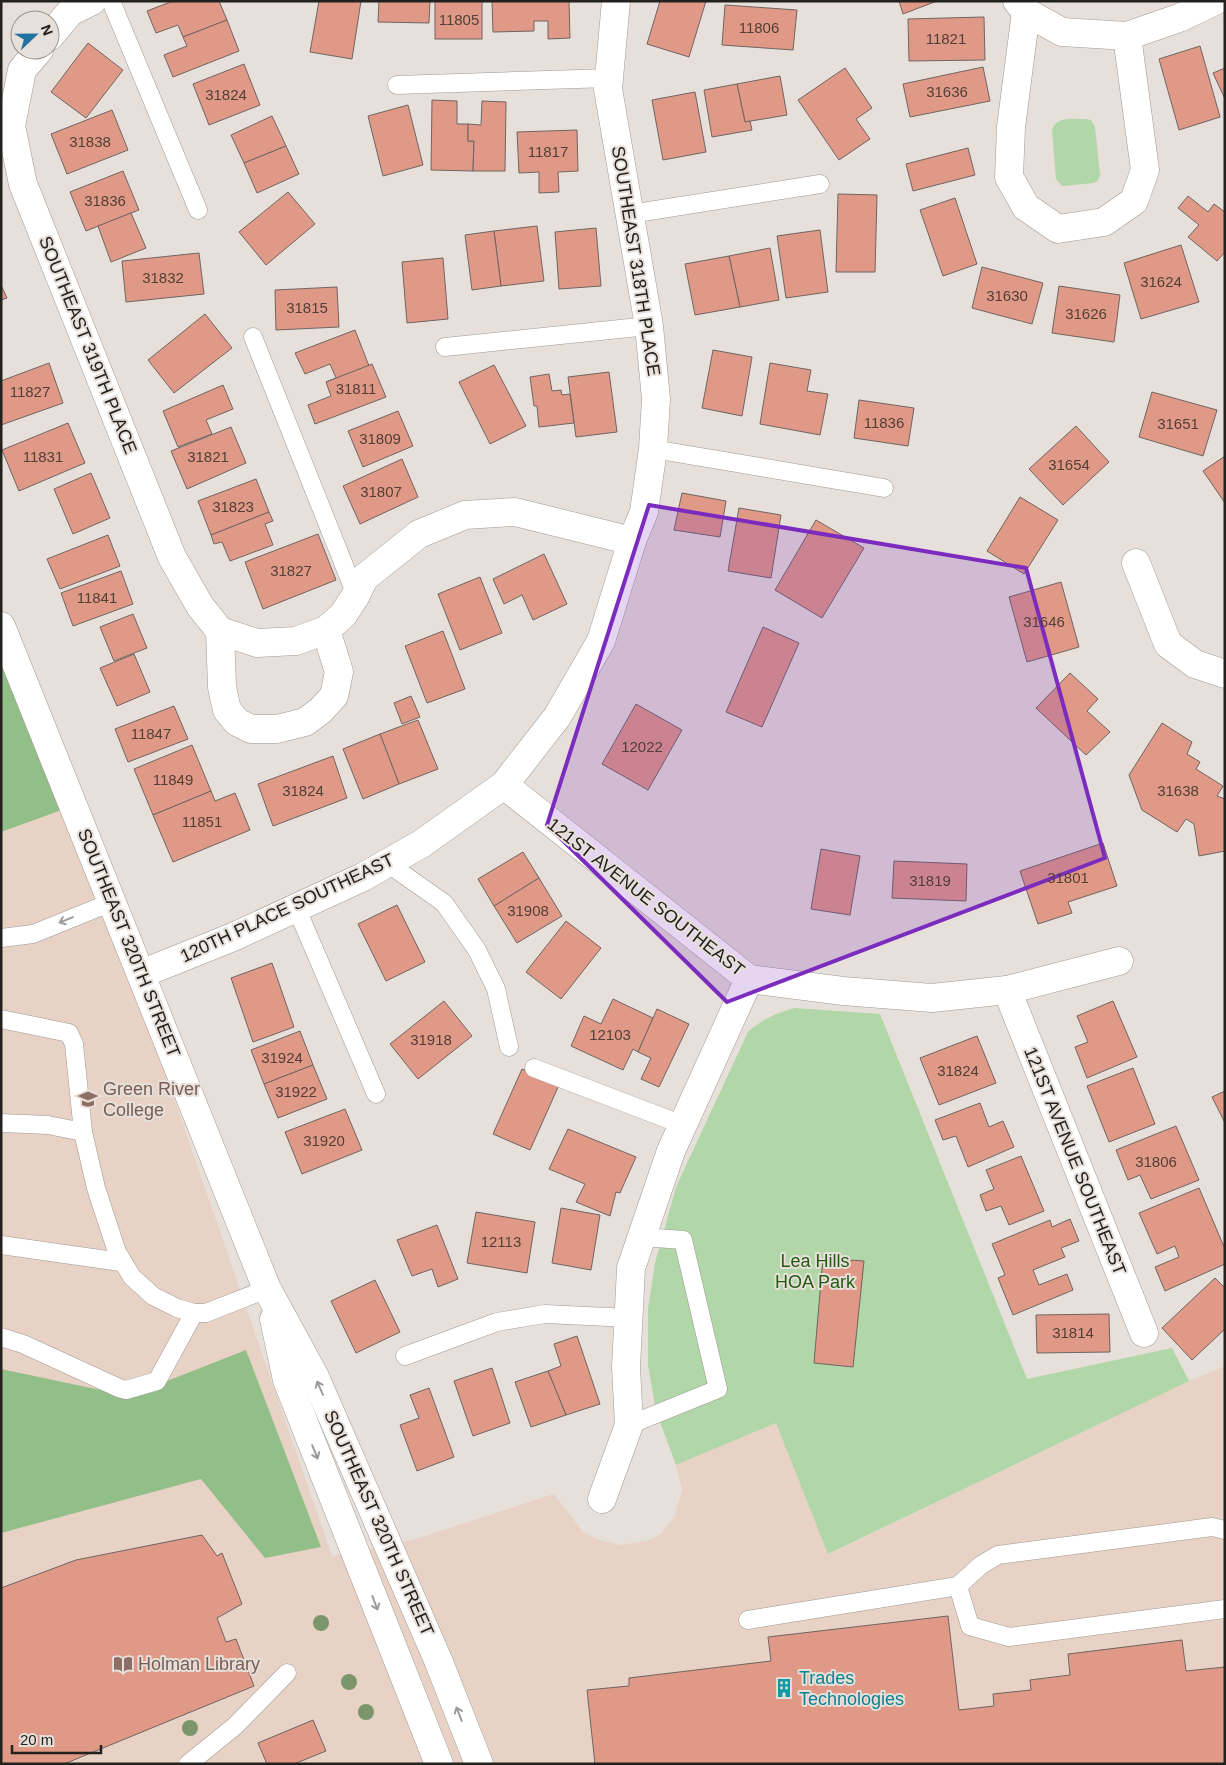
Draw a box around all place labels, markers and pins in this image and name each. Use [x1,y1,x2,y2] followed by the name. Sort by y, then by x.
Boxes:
[103,1079,200,1120] place label: Green River College
[77,1088,99,1110] school or university icon: Green River College
[112,1653,134,1675] library icon: Holman Library
[138,1654,260,1674] place label: Holman Library
[799,1668,904,1709] place label: Trades Technologies
[773,1677,795,1699] building icon: Trades Technologies

